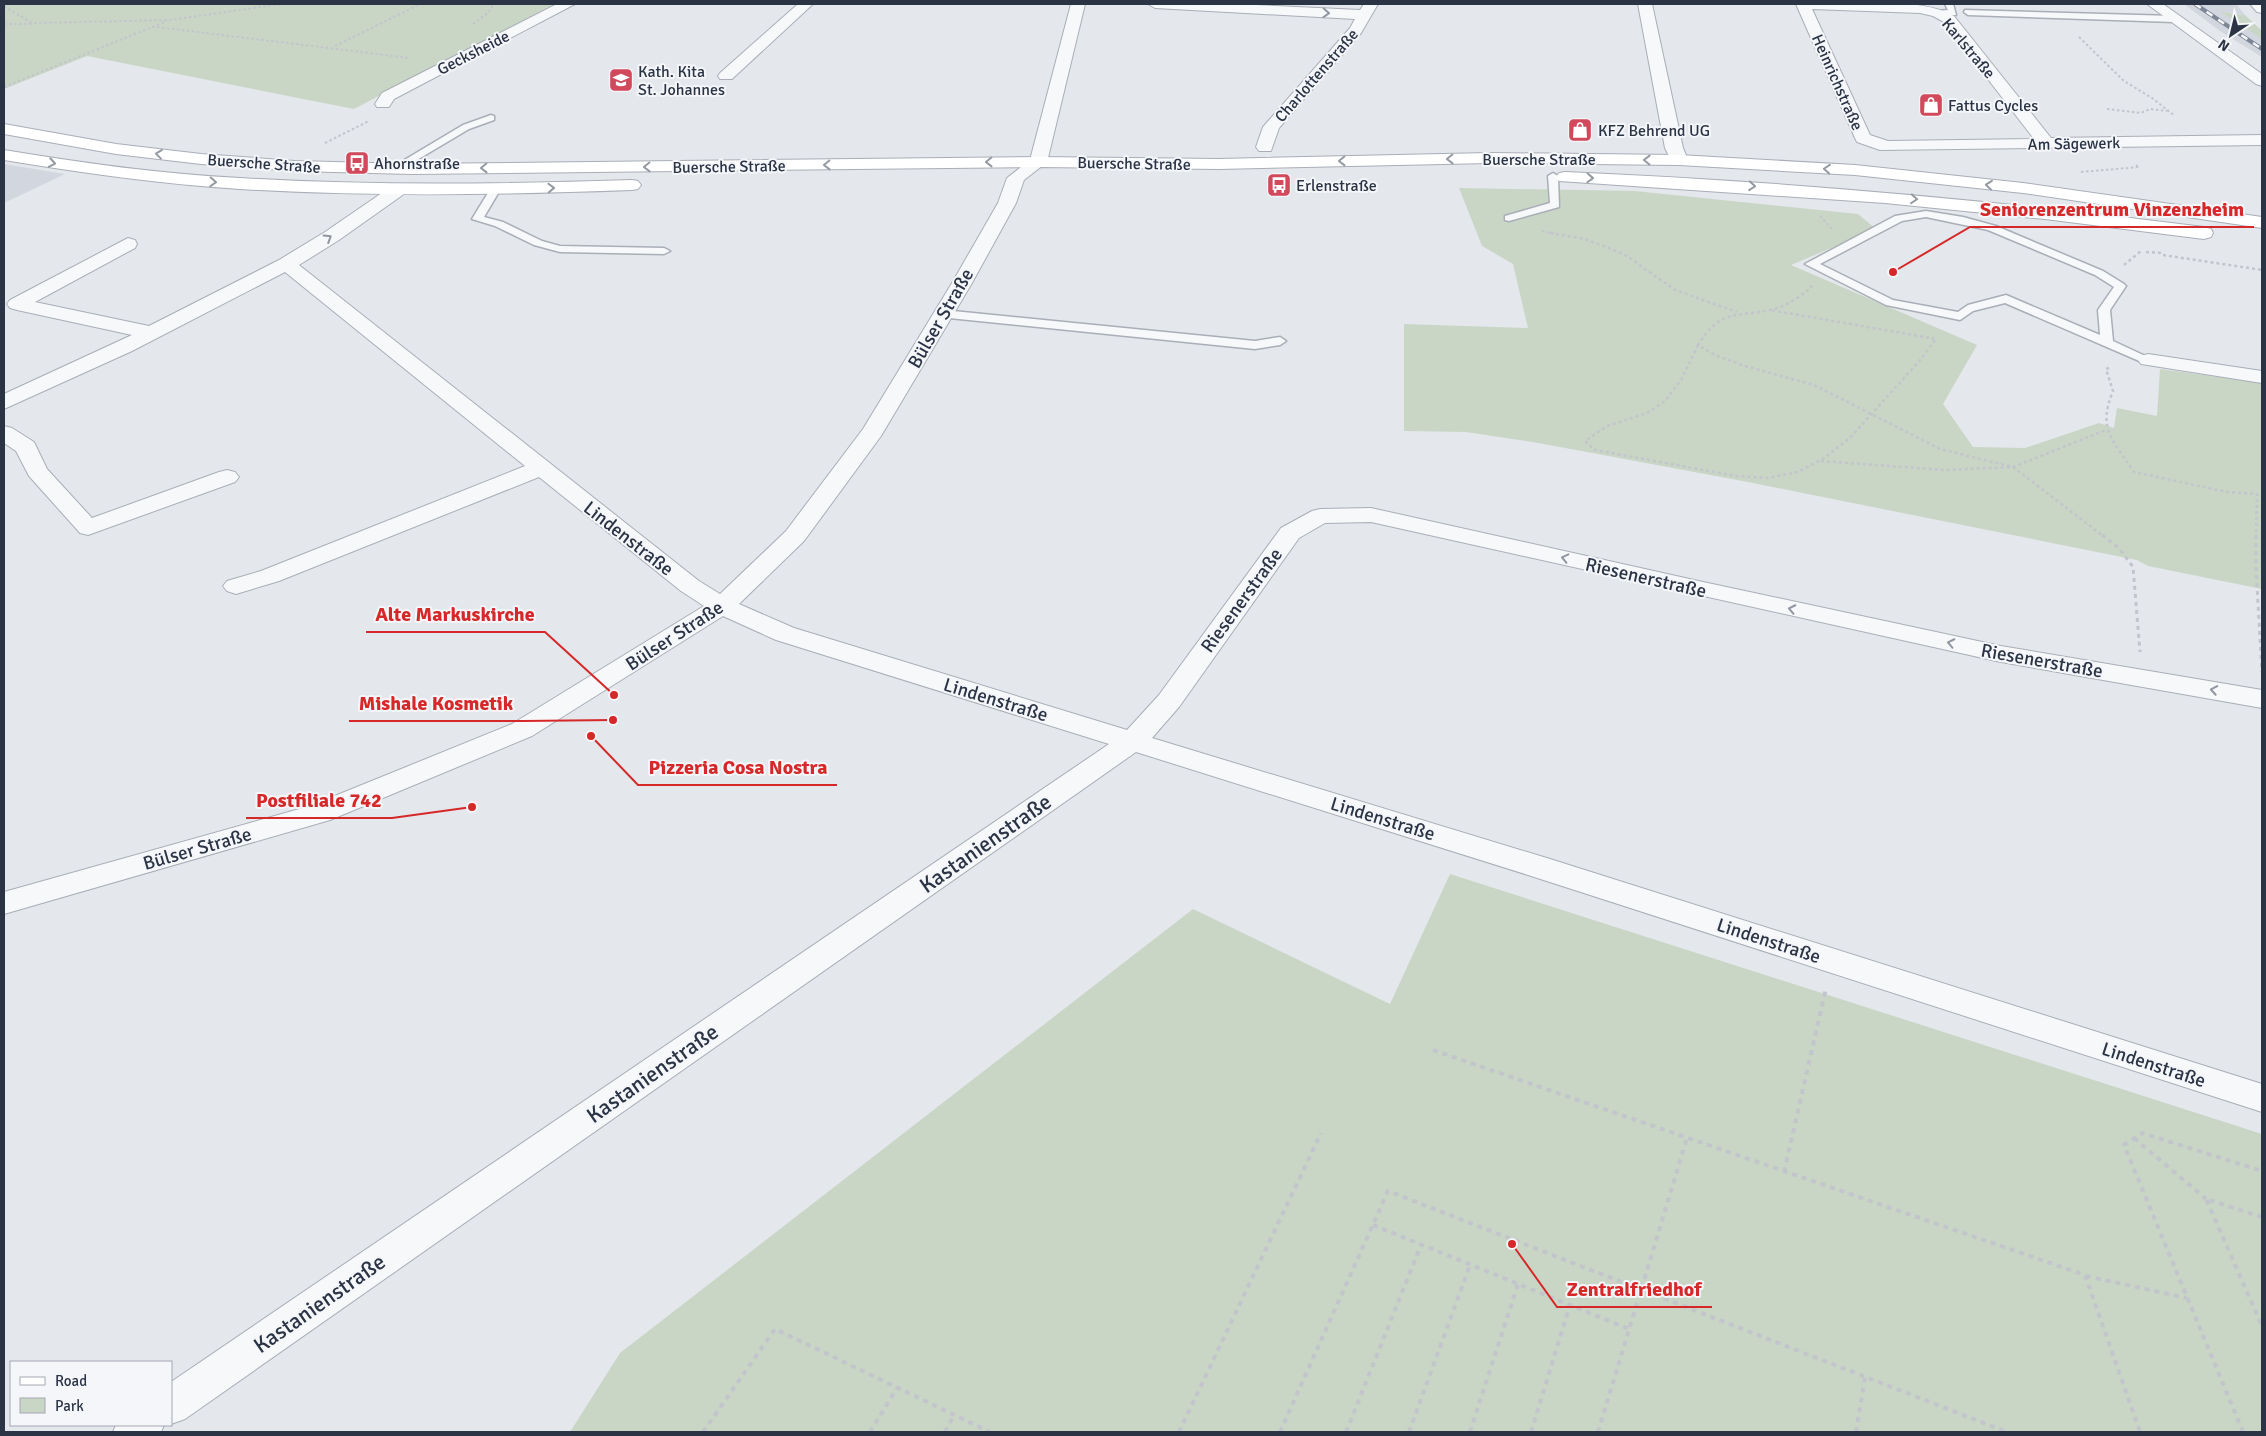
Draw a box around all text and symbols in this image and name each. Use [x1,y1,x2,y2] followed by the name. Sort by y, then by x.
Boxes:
[1322,8,1330,19] one-way arrow
[2206,10,2256,60] north arrow
[1937,14,1999,83] street label: Karlstraße
[1271,25,1363,127] street label: Charlottenstraße
[434,26,513,80] street label: Gecksheide
[1807,31,1867,134] street label: Heinrichstraße
[2215,35,2233,55] text: N
[638,62,725,100] place label: Kath. Kita St. Johannes
[608,67,634,93] school or university icon: Kath. Kita St. Johannes
[1918,92,1944,118] shop icon: Fattus Cycles
[1948,96,2038,116] place label: Fattus Cycles
[1567,117,1593,143] shop icon: KFZ Behrend UG
[1598,121,1710,141] place label: KFZ Behrend UG
[2028,133,2120,155] street label: Am Sägewerk
[155,149,163,160] one-way arrow
[207,150,321,178] street label: Buersche Straße
[344,150,370,176] bus stop icon: Ahornstraße
[1482,150,1596,170] street label: Buersche Straße
[1077,153,1191,175] street label: Buersche Straße
[374,154,460,174] place label: Ahornstraße
[1446,154,1454,164] one-way arrow
[1643,155,1651,165] one-way arrow
[672,156,786,178] street label: Buersche Straße
[1338,156,1346,167] one-way arrow
[47,157,56,167] one-way arrow
[985,157,993,168] one-way arrow
[823,160,830,170] one-way arrow
[643,162,650,172] one-way arrow
[480,163,488,173] one-way arrow
[1823,163,1831,174] one-way arrow
[1266,172,1292,198] bus stop icon: Erlenstraße
[1586,172,1594,183] one-way arrow
[209,176,217,187] one-way arrow
[1296,176,1377,196] place label: Erlenstraße
[1984,180,1992,191] one-way arrow
[1748,181,1756,192] one-way arrow
[548,183,556,193] one-way arrow
[1970,192,2254,227] callout: Seniorenzentrum Vinzenzheim
[1910,193,1918,204] one-way arrow
[1980,197,2244,222] text: Seniorenzentrum Vinzenzheim
[322,235,331,245] one-way arrow
[903,264,979,373] street label: Bülser Straße
[578,496,678,581] street label: Lindenstraße
[1196,544,1288,658] street label: Riesenerstraße
[1583,552,1709,604] street label: Riesenerstraße
[1561,553,1570,564] one-way arrow
[621,595,728,676] street label: Bülser Straße
[366,597,545,632] callout: Alte Markuskirche
[375,602,535,627] text: Alte Markuskirche
[1788,604,1797,615] one-way arrow
[1947,638,1955,649] one-way arrow
[1979,638,2105,684] street label: Riesenerstraße
[941,673,1051,727] street label: Lindenstraße
[2210,685,2219,695] one-way arrow
[349,686,523,721] callout: Mishale Kosmetik
[359,691,514,716] text: Mishale Kosmetik
[638,750,837,785] callout: Pizzeria Cosa Nostra
[648,755,828,780] text: Pizzeria Cosa Nostra
[246,783,392,818] callout: Postfiliale 742
[256,788,382,813] text: Postfiliale 742
[914,788,1056,899] street label: Kastanienstraße
[1328,792,1438,846] street label: Lindenstraße
[140,822,254,876] street label: Bülser Straße
[1714,913,1824,969] street label: Lindenstraße
[581,1018,723,1129] street label: Kastanienstraße
[2099,1037,2209,1093] street label: Lindenstraße
[248,1248,390,1359] street label: Kastanienstraße
[1557,1272,1712,1307] callout: Zentralfriedhof
[1567,1277,1703,1302] text: Zentralfriedhof
[10,1361,172,1426] legend
[55,1372,87,1390] text: Road
[55,1397,84,1415] text: Park

